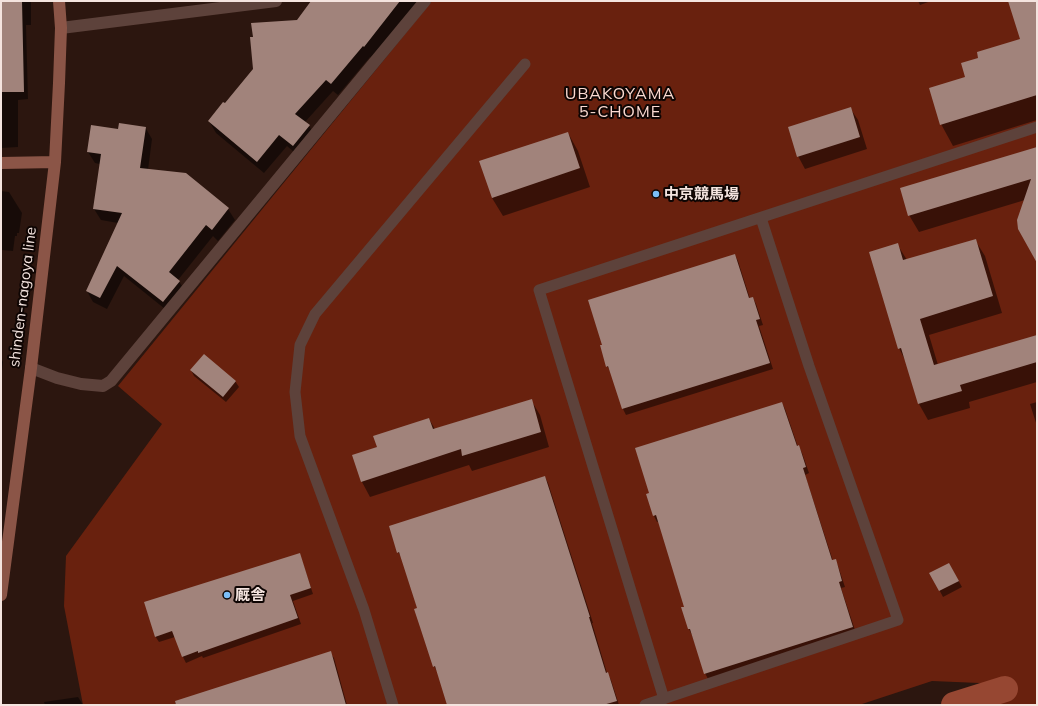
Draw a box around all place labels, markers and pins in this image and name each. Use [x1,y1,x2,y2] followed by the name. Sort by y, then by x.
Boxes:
[664,185,739,203] place label: 中京競馬場
[651,189,661,199] marker: 中京競馬場
[235,586,265,604] place label: 厩舎
[222,590,232,600] marker: 厩舎

